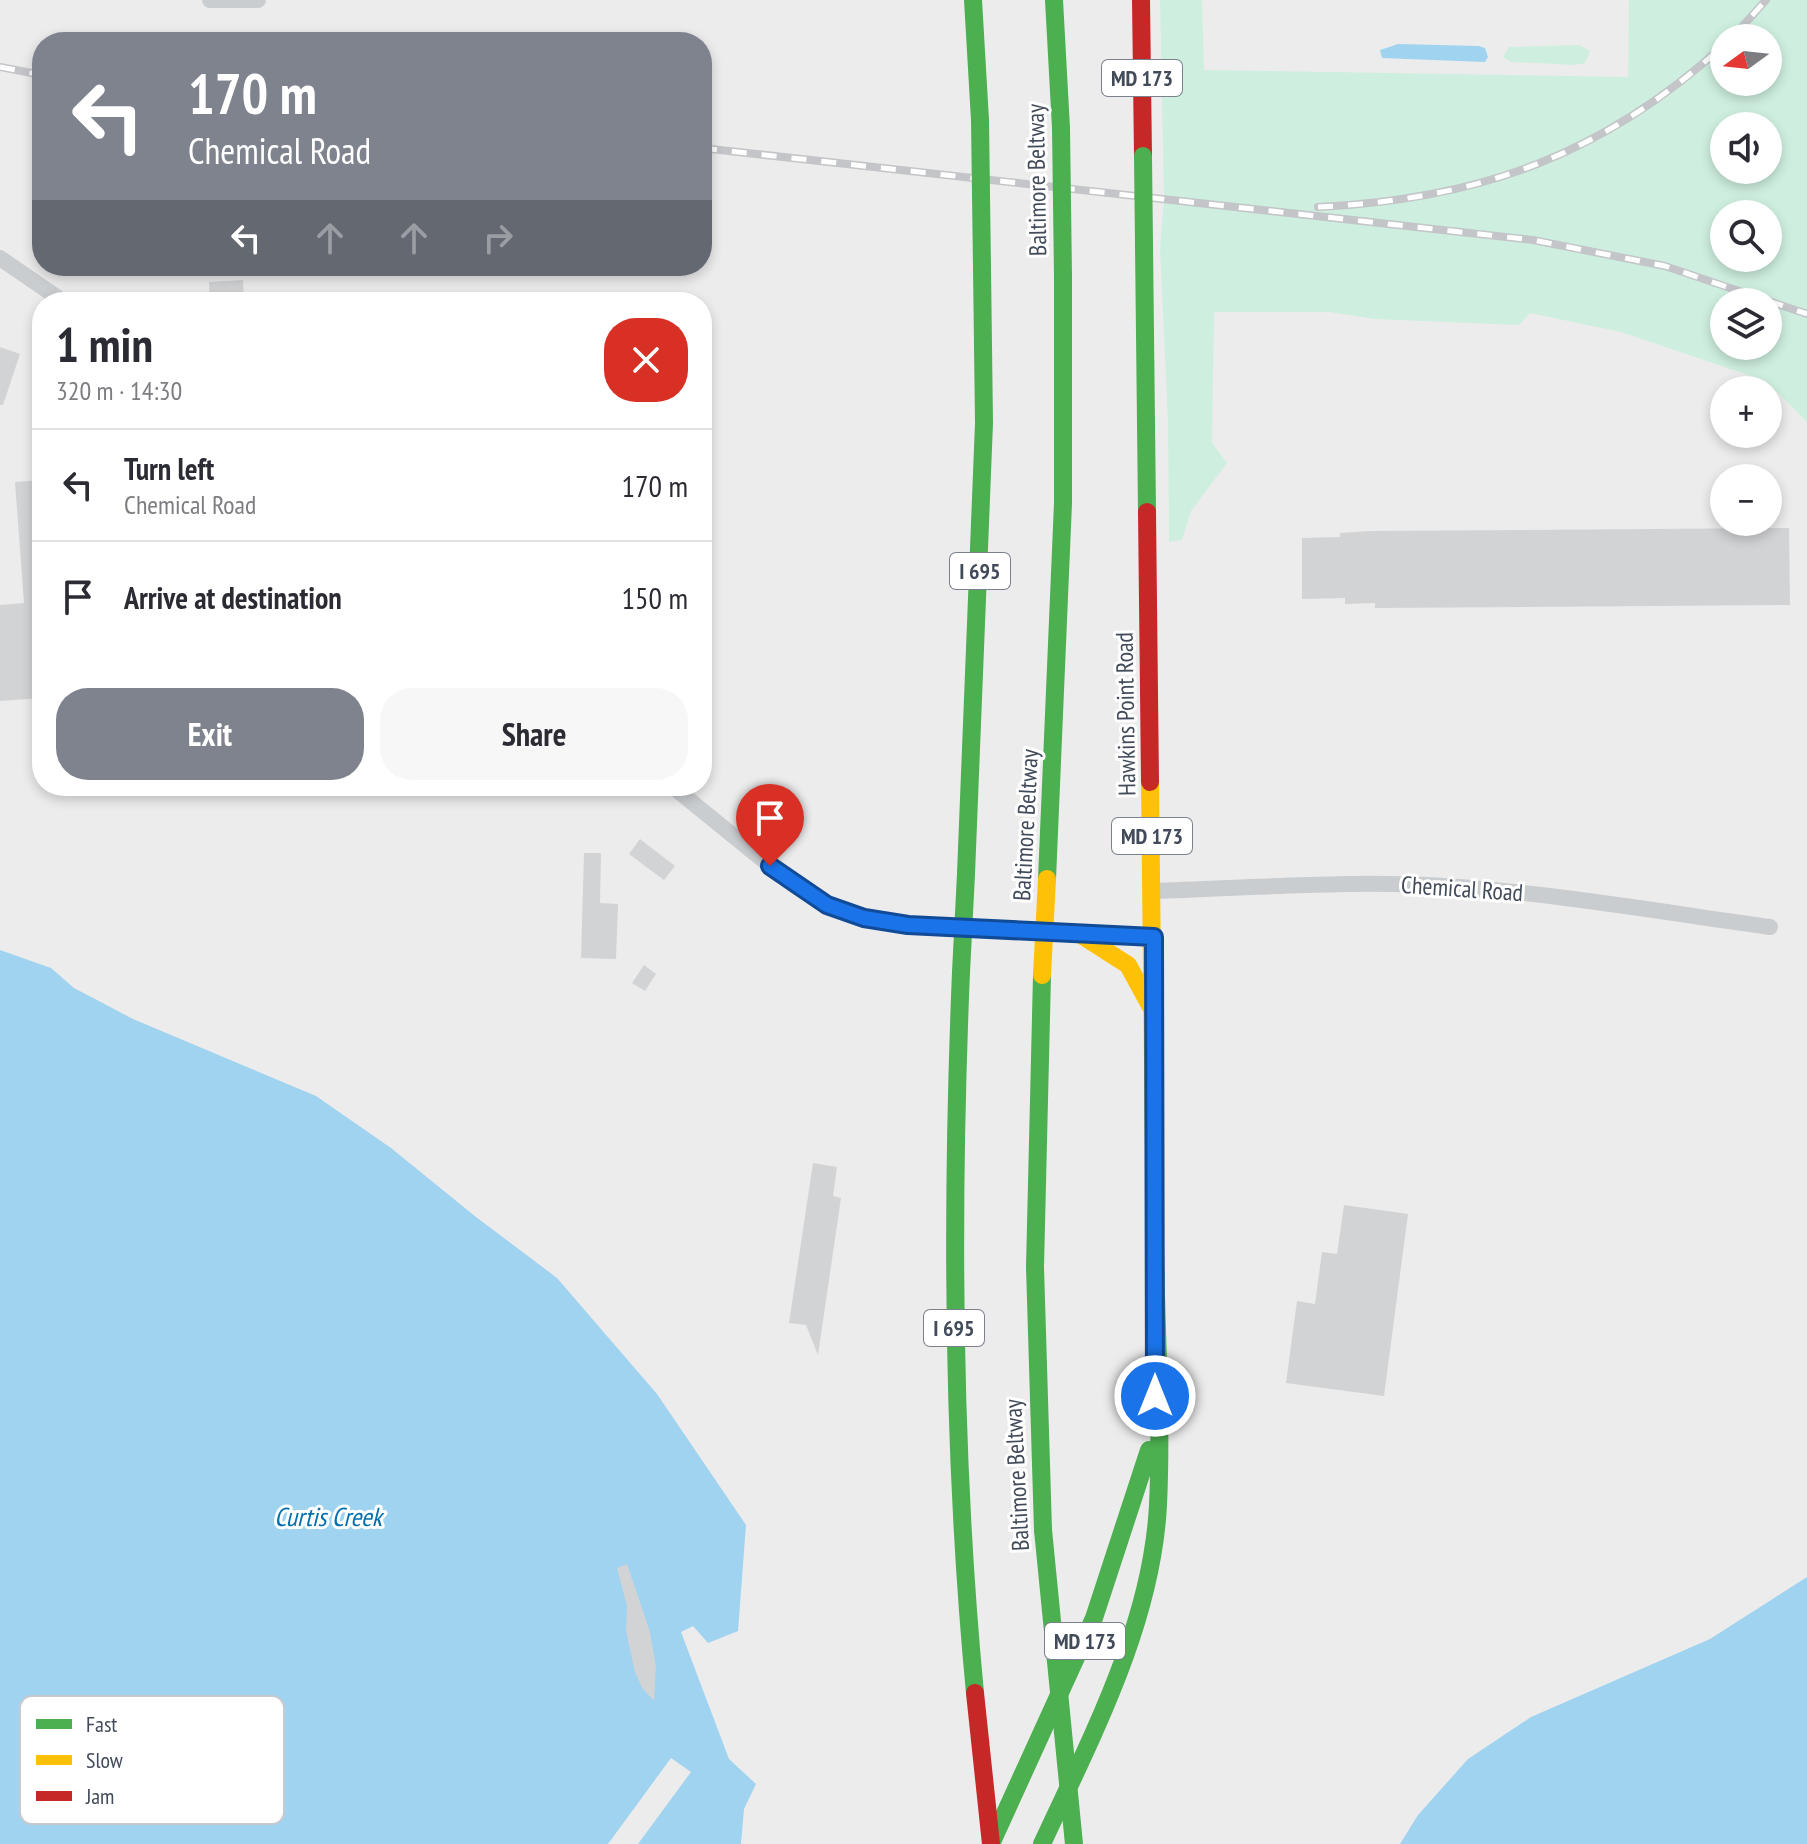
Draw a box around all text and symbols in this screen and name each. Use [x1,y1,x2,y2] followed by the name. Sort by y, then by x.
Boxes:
[1710,24,1782,96] north arrow
[1710,24,1782,536] map controls
[188,57,317,129] text: 170 m
[1102,60,1182,96] road number: MD 173
[56,64,160,168] icon: left
[1020,104,1053,256] street label: Baltimore Beltway
[1710,112,1782,184] button: sound
[188,127,371,174] text: Chemical Road
[1710,200,1782,272] button: search
[224,216,268,260] icon: left
[308,216,352,260] icon: ahead
[392,216,436,260] icon: ahead
[476,216,520,260] icon: right
[1710,288,1782,360] button: layers
[56,313,153,375] text: 1 min
[604,318,688,402] button: close
[56,374,182,407] text: 320 m · 14:30
[1710,376,1782,448] button: +
[124,449,214,488] text: Turn left
[56,463,100,507] icon: left
[1710,464,1782,536] button: −
[622,466,688,505] text: 170 m
[124,488,256,521] text: Chemical Road
[950,553,1010,589] road number: I 695
[56,575,100,619] icon: arrive
[124,578,342,617] text: Arrive at destination
[622,578,688,617] text: 150 m
[1109,632,1142,796] street label: Hawkins Point Road
[56,688,364,780] button: Exit
[380,688,688,780] button: Share
[1006,748,1045,902] street label: Baltimore Beltway
[736,784,804,866] pin
[748,796,792,840] icon: arrive
[1112,818,1192,854] road number: MD 173
[1400,869,1524,908] street label: Chemical Road
[924,1310,984,1346] road number: I 695
[1113,1354,1197,1438] position arrow
[997,1398,1036,1552] street label: Baltimore Beltway
[274,1500,385,1533] water label: Curtis Creek
[1045,1623,1125,1659] road number: MD 173
[20,1696,284,1824] legend
[86,1710,117,1738] text: Fast
[86,1746,123,1774] text: Slow
[85,1782,114,1810] text: Jam

